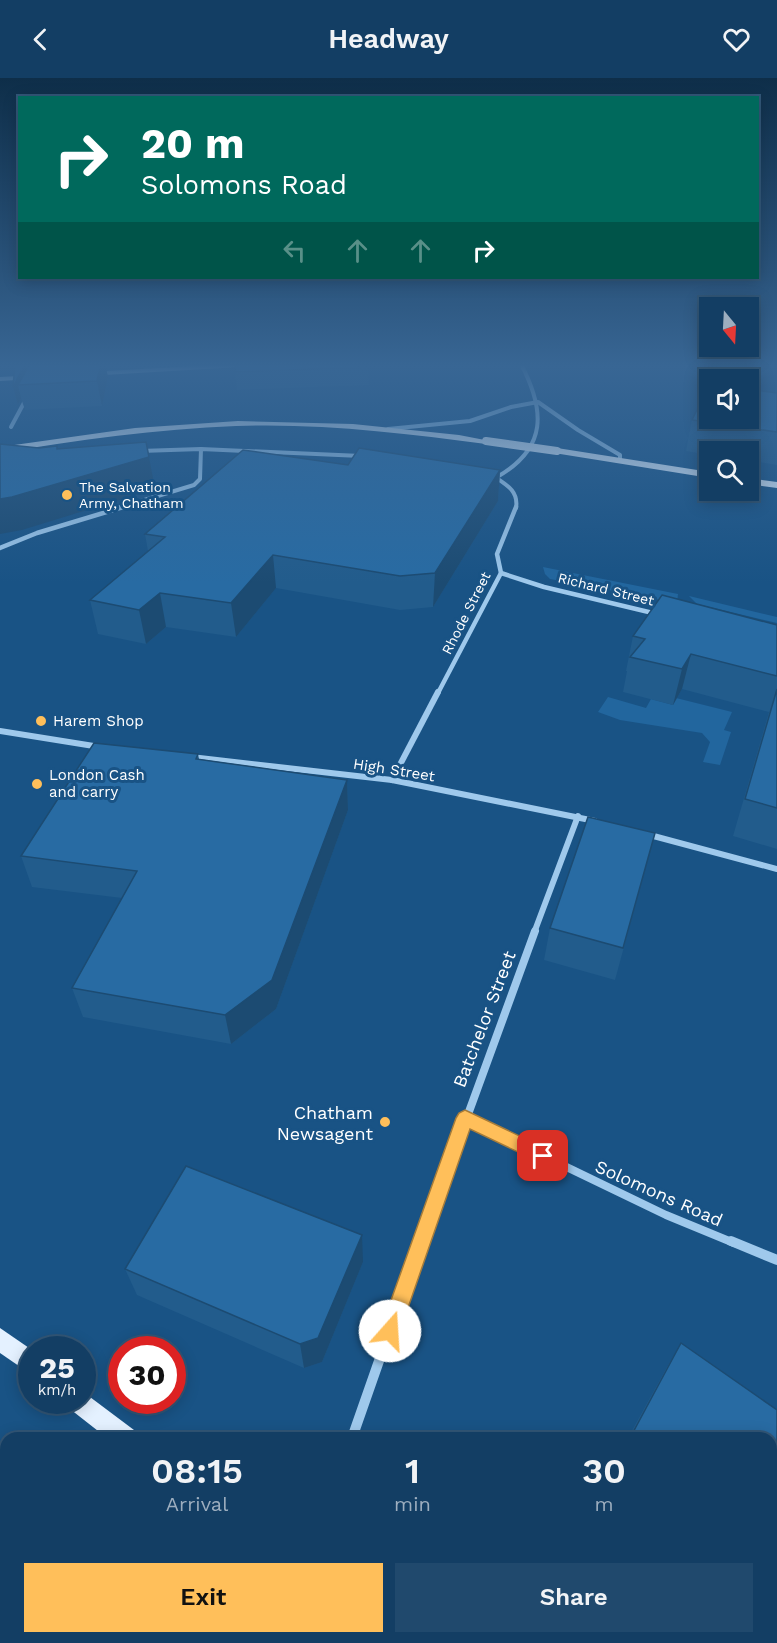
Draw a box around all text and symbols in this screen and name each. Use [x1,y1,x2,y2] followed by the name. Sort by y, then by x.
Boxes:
[24,23,57,56] icon: back
[328,23,449,55] text: Headway
[720,23,753,56] icon: heart
[141,119,245,168] text: 20 m
[42,120,120,198] icon: right
[141,169,347,201] text: Solomons Road
[278,234,311,267] icon: left
[341,234,374,267] icon: ahead
[404,234,437,267] icon: ahead
[467,234,500,267] icon: right
[699,297,759,357] north arrow
[699,297,759,501] map controls
[699,369,759,429] button: sound
[699,441,759,501] button: search
[79,479,184,511] place label: The Salvation Army, Chatham
[60,488,74,502] marker: The Salvation Army, Chatham
[438,569,494,657] street label: Rhode Street
[556,569,656,609] street label: Richard Street
[53,712,144,730] place label: Harem Shop
[34,714,48,728] marker: Harem Shop
[352,755,437,785] street label: High Street
[49,766,145,801] place label: London Cash and carry
[30,777,44,791] marker: London Cash and carry
[448,947,520,1090] street label: Batchelor Street
[277,1102,373,1144] place label: Chatham Newsagent
[378,1115,392,1129] marker: Chatham Newsagent
[517,1130,568,1181] pin
[526,1139,559,1172] icon: arrive
[592,1155,726,1231] street label: Solomons Road
[358,1299,422,1363] position arrow
[108,1336,186,1414] speed limit sign: 30
[39,1350,75,1385] text: 25
[38,1381,76,1399] text: km/h
[151,1450,243,1492] text: 08:15
[405,1450,420,1492] text: 1
[582,1450,626,1492] text: 30
[166,1492,228,1516] text: Arrival
[394,1492,431,1516] text: min
[594,1492,613,1516] text: m
[24,1563,383,1632] button: Exit
[395,1563,753,1632] button: Share

